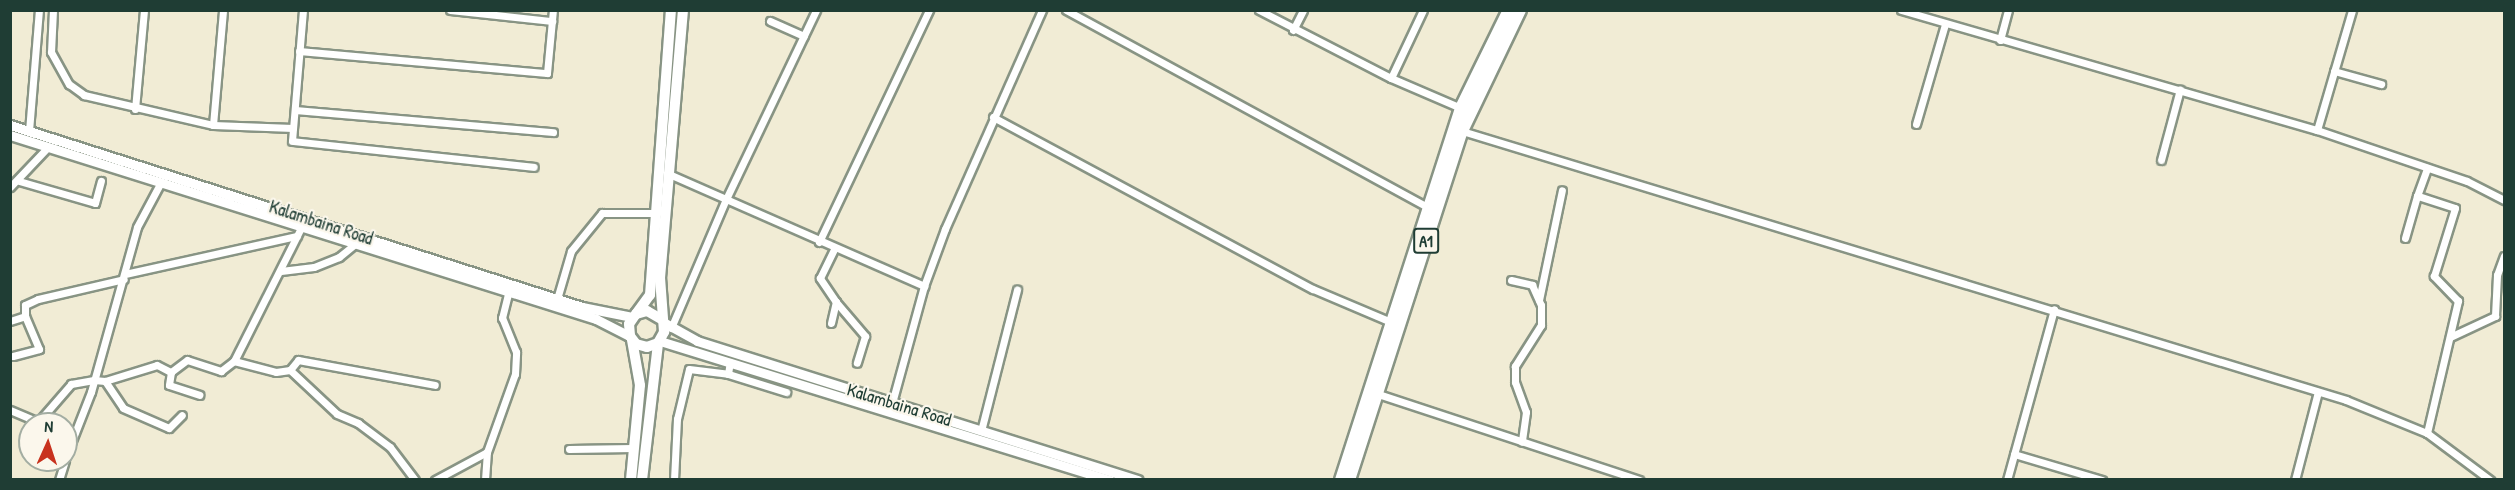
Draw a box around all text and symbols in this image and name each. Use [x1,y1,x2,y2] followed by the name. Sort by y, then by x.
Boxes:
[266,196,376,250] street label: Kalambaina Road
[1412,228,1440,254] road number: A1
[844,379,954,431] street label: Kalambaina Road
[18,412,78,472] north arrow
[44,415,54,437] text: N

